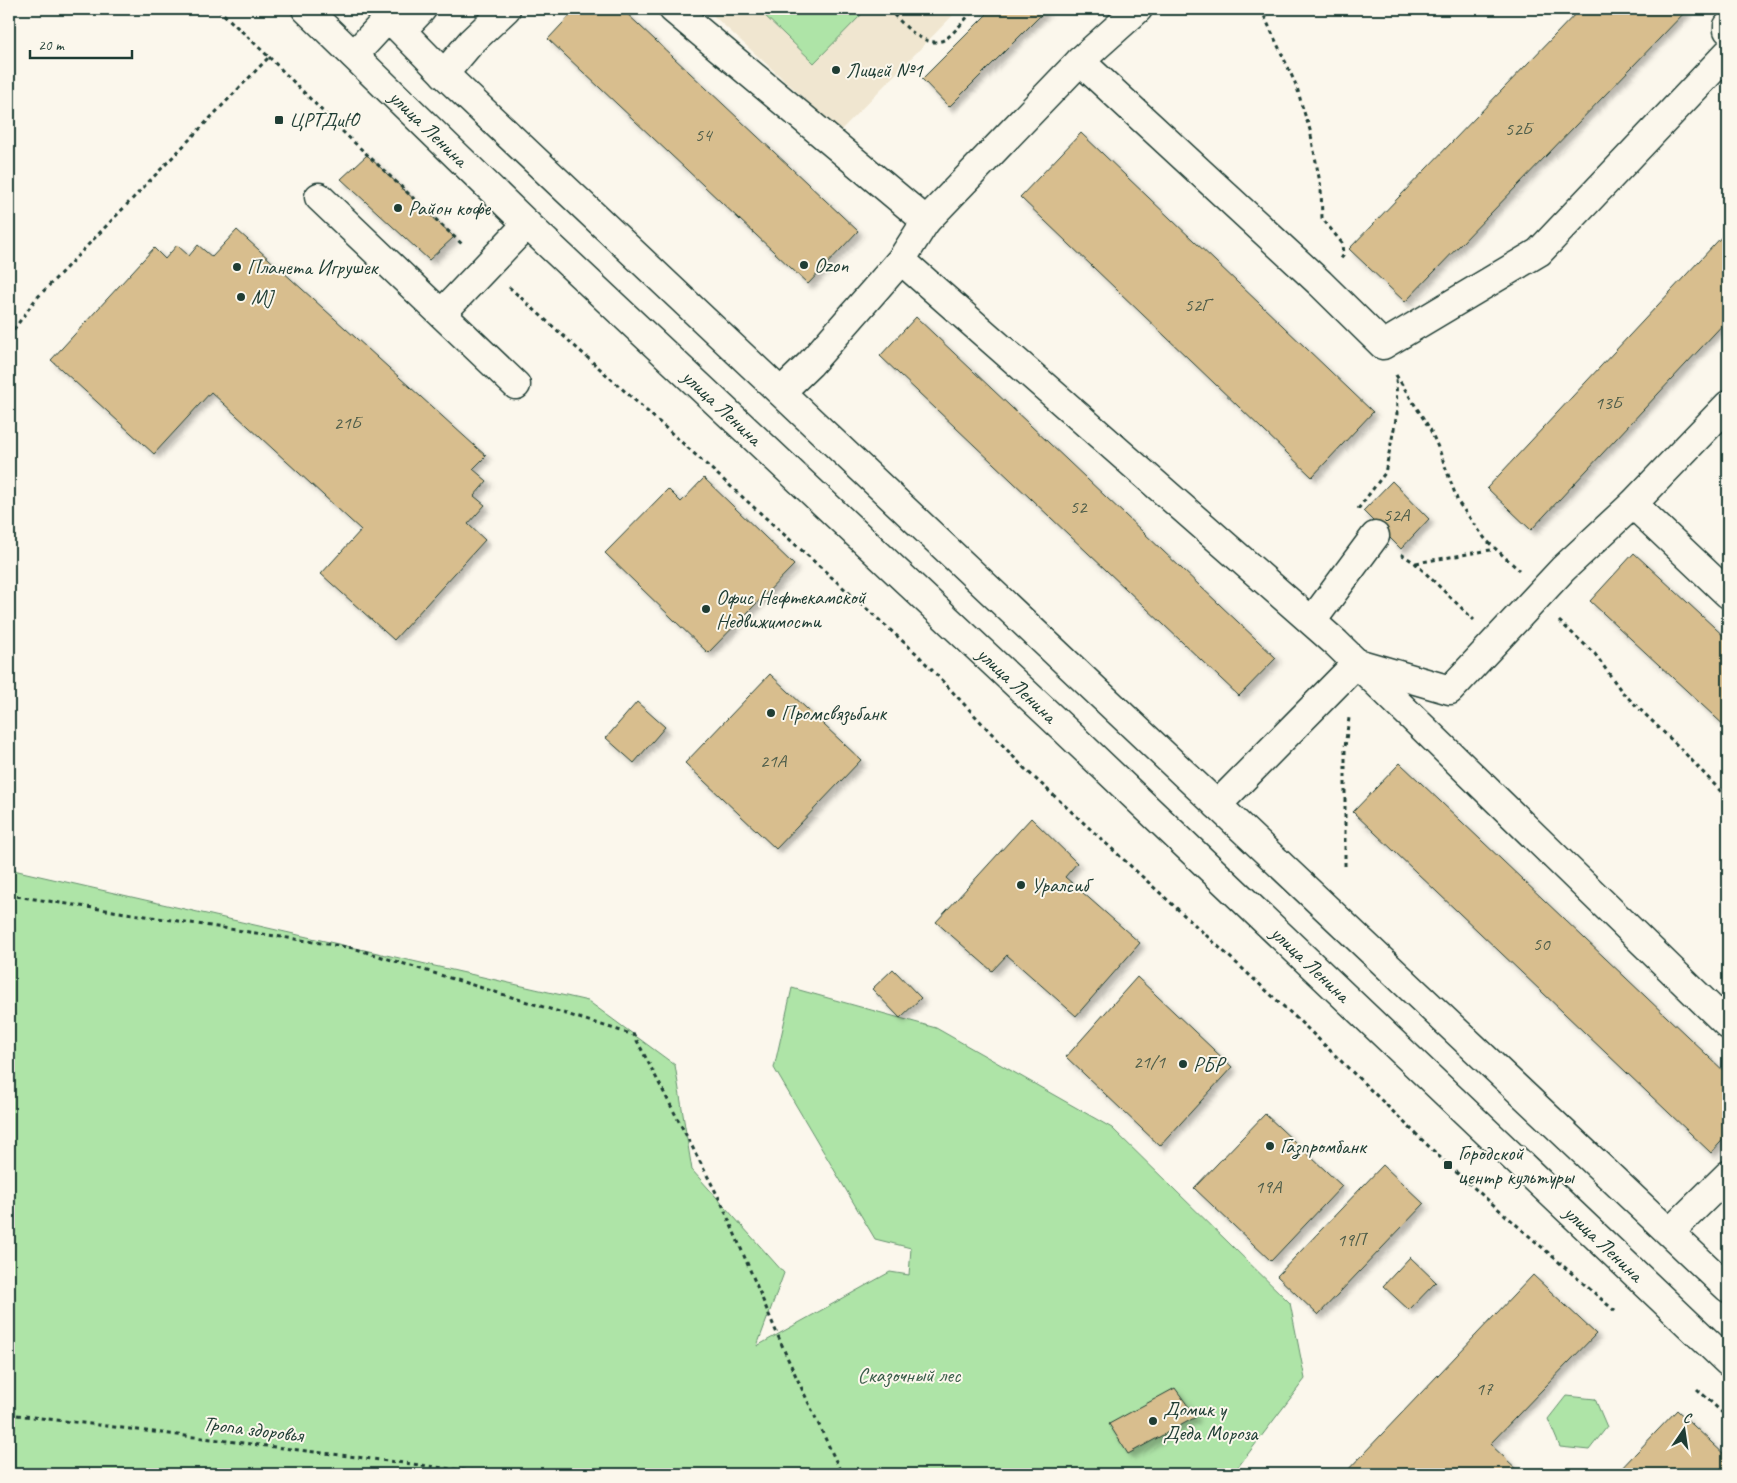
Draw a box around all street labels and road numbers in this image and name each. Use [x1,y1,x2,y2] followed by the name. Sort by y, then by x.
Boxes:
[382,83,475,174] street label: улица Ленина
[675,362,769,453] street label: улица Ленина
[970,640,1064,730] street label: улица Ленина
[1264,919,1357,1009] street label: улица Ленина
[1557,1198,1650,1289] street label: улица Ленина
[201,1410,306,1448] street label: Тропа здоровья

